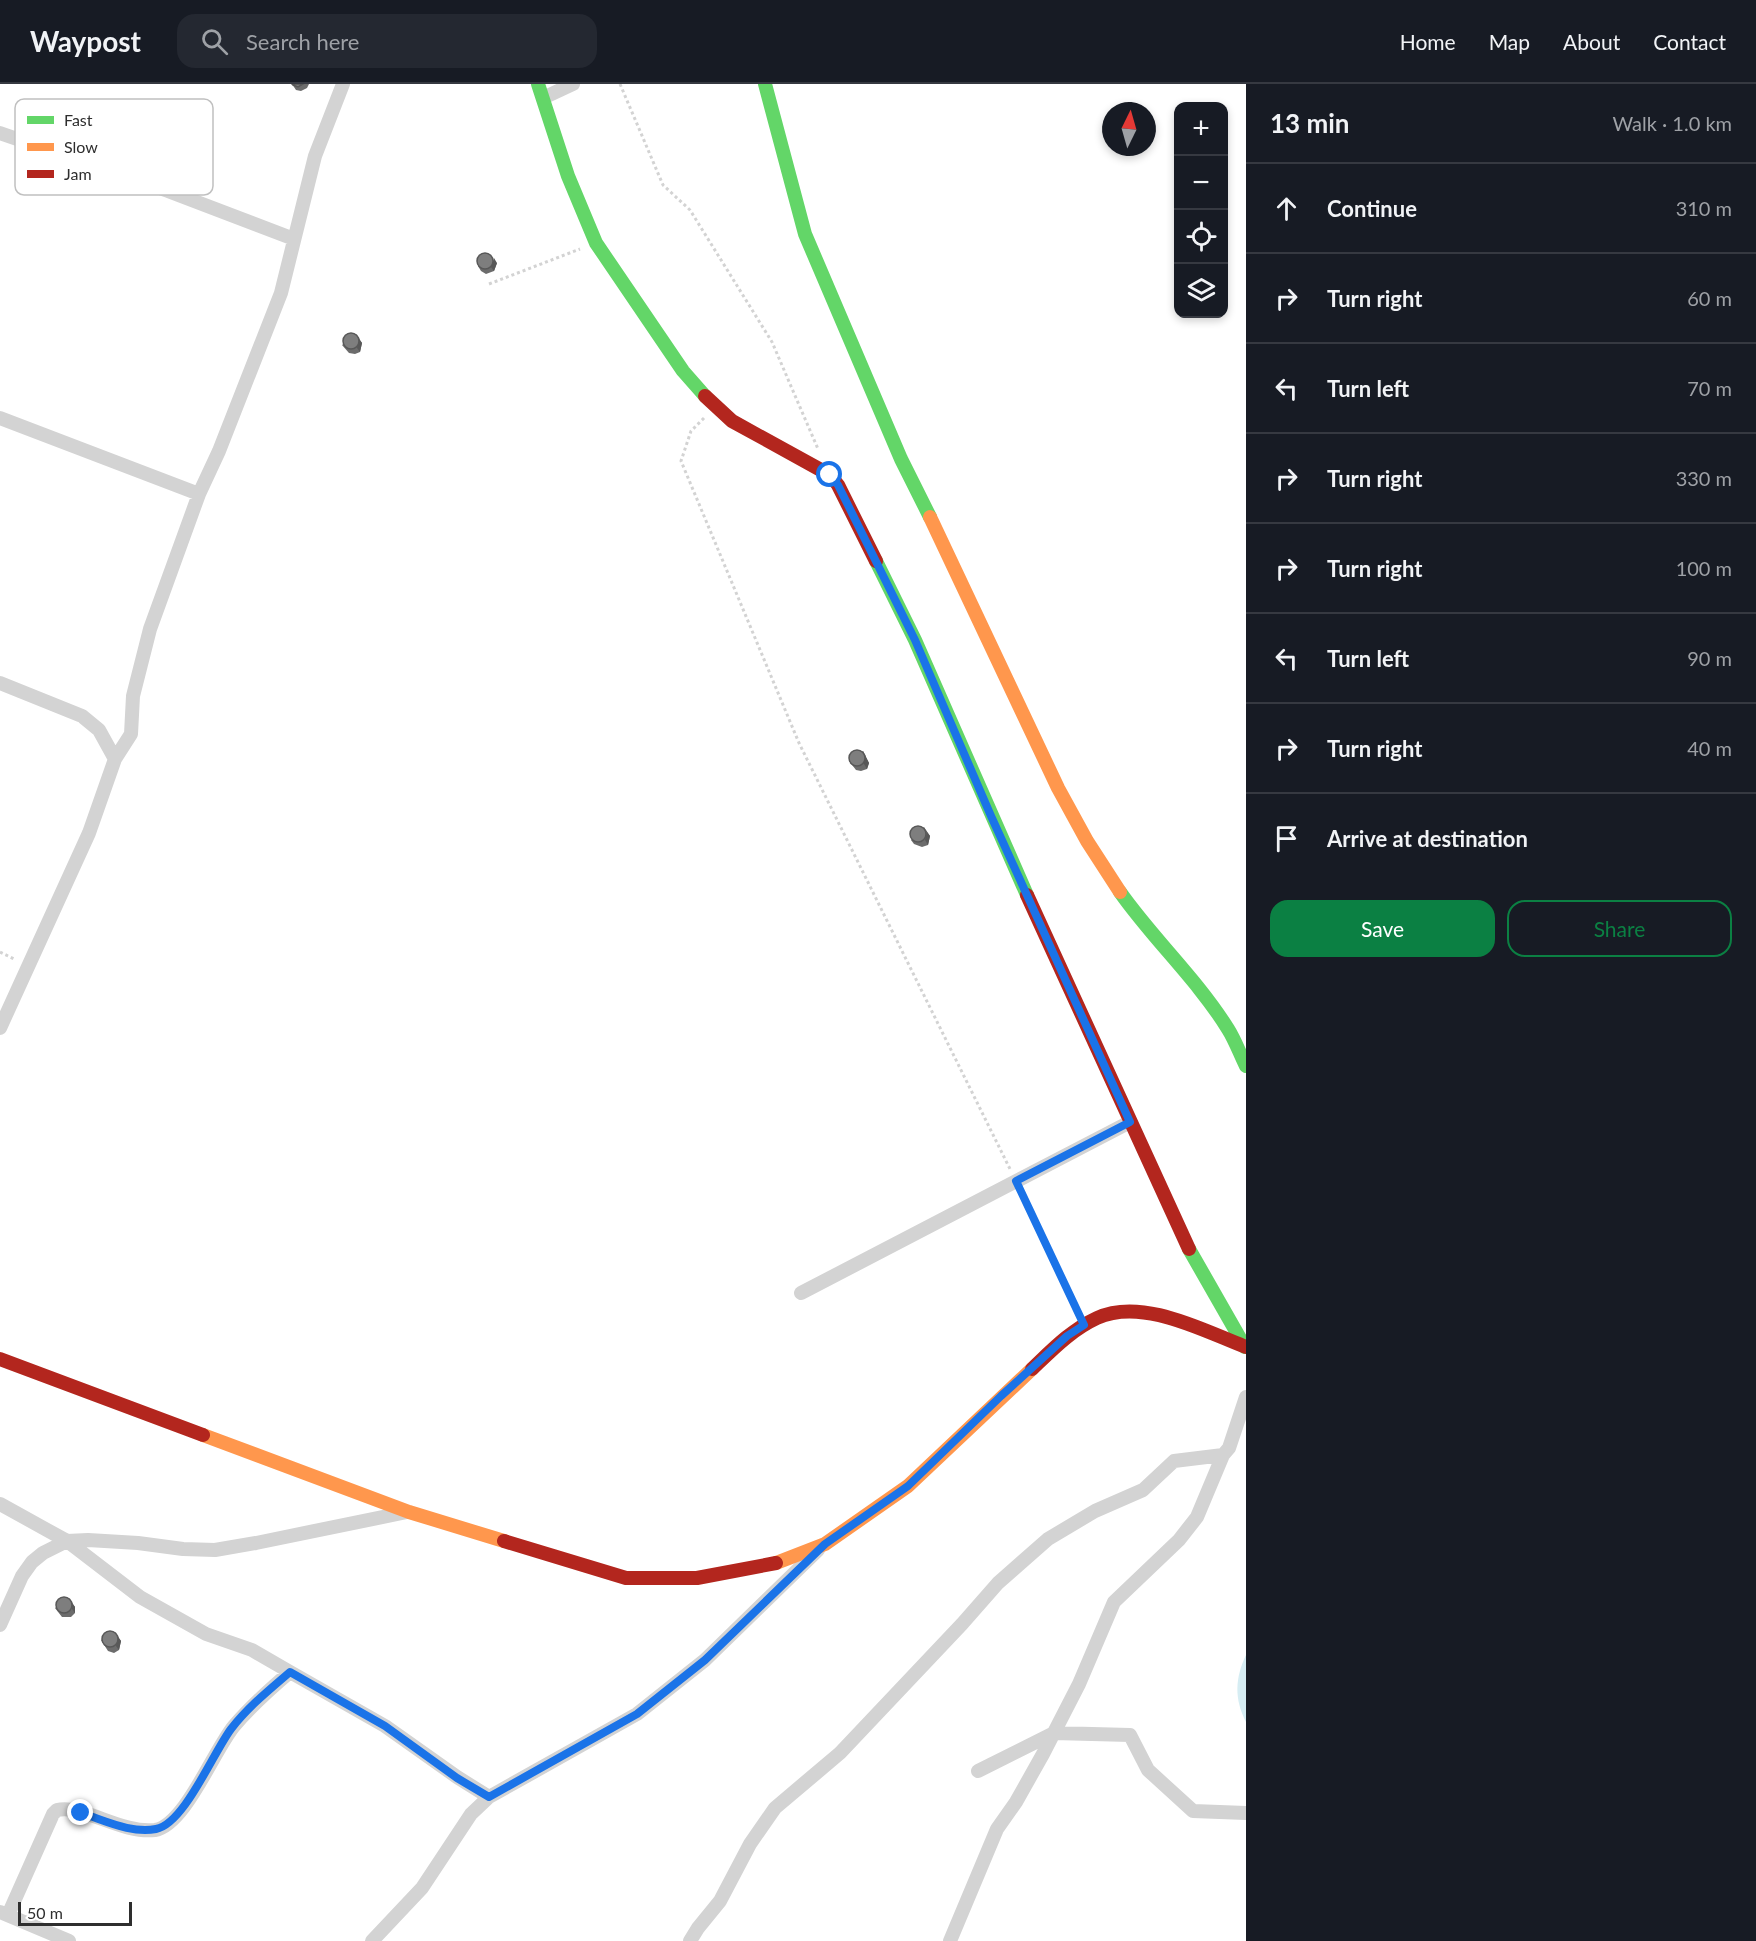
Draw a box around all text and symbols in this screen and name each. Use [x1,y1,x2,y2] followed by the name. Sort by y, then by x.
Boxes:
[177,14,597,68] search box
[30,24,141,58] text: Waypost
[198,25,231,58] icon: search
[246,28,359,55] text: Search here
[1400,29,1456,54] text: Home
[1489,29,1530,54] text: Map
[1563,29,1620,54] text: About
[1653,29,1726,54] text: Contact
[15,99,213,195] legend
[1102,102,1156,156] north arrow
[1174,102,1228,318] map controls
[1174,102,1228,156] button: +
[1270,107,1350,139] text: 13 min
[64,110,93,129] text: Fast
[1613,111,1732,135] text: Walk · 1.0 km
[64,137,98,156] text: Slow
[1174,156,1228,210] button: −
[64,164,92,183] text: Jam
[1270,192,1303,225] icon: ahead
[1327,195,1417,222] text: Continue
[1676,196,1732,220] text: 310 m
[1174,210,1228,264] button: locate
[1174,264,1228,318] button: layers
[1270,282,1303,315] icon: right
[1327,285,1422,312] text: Turn right
[1687,286,1732,310] text: 60 m
[1270,372,1303,405] icon: left
[1327,375,1409,402] text: Turn left
[1687,376,1732,400] text: 70 m
[816,461,842,487] route start
[1270,462,1303,495] icon: right
[1327,465,1422,492] text: Turn right
[1676,466,1732,490] text: 330 m
[1270,552,1303,585] icon: right
[1327,555,1422,582] text: Turn right
[1676,556,1732,580] text: 100 m
[1270,642,1303,675] icon: left
[1327,645,1409,672] text: Turn left
[1687,646,1732,670] text: 90 m
[1270,732,1303,765] icon: right
[1327,735,1422,762] text: Turn right
[1687,736,1732,760] text: 40 m
[1270,822,1303,855] icon: arrive
[1327,825,1528,852] text: Arrive at destination
[1270,900,1495,957] button: Save
[1507,900,1732,957] button: Share
[67,1799,93,1825] route end
[18,1899,132,1926] scale bar
[27,1903,63,1922] text: 50 m

